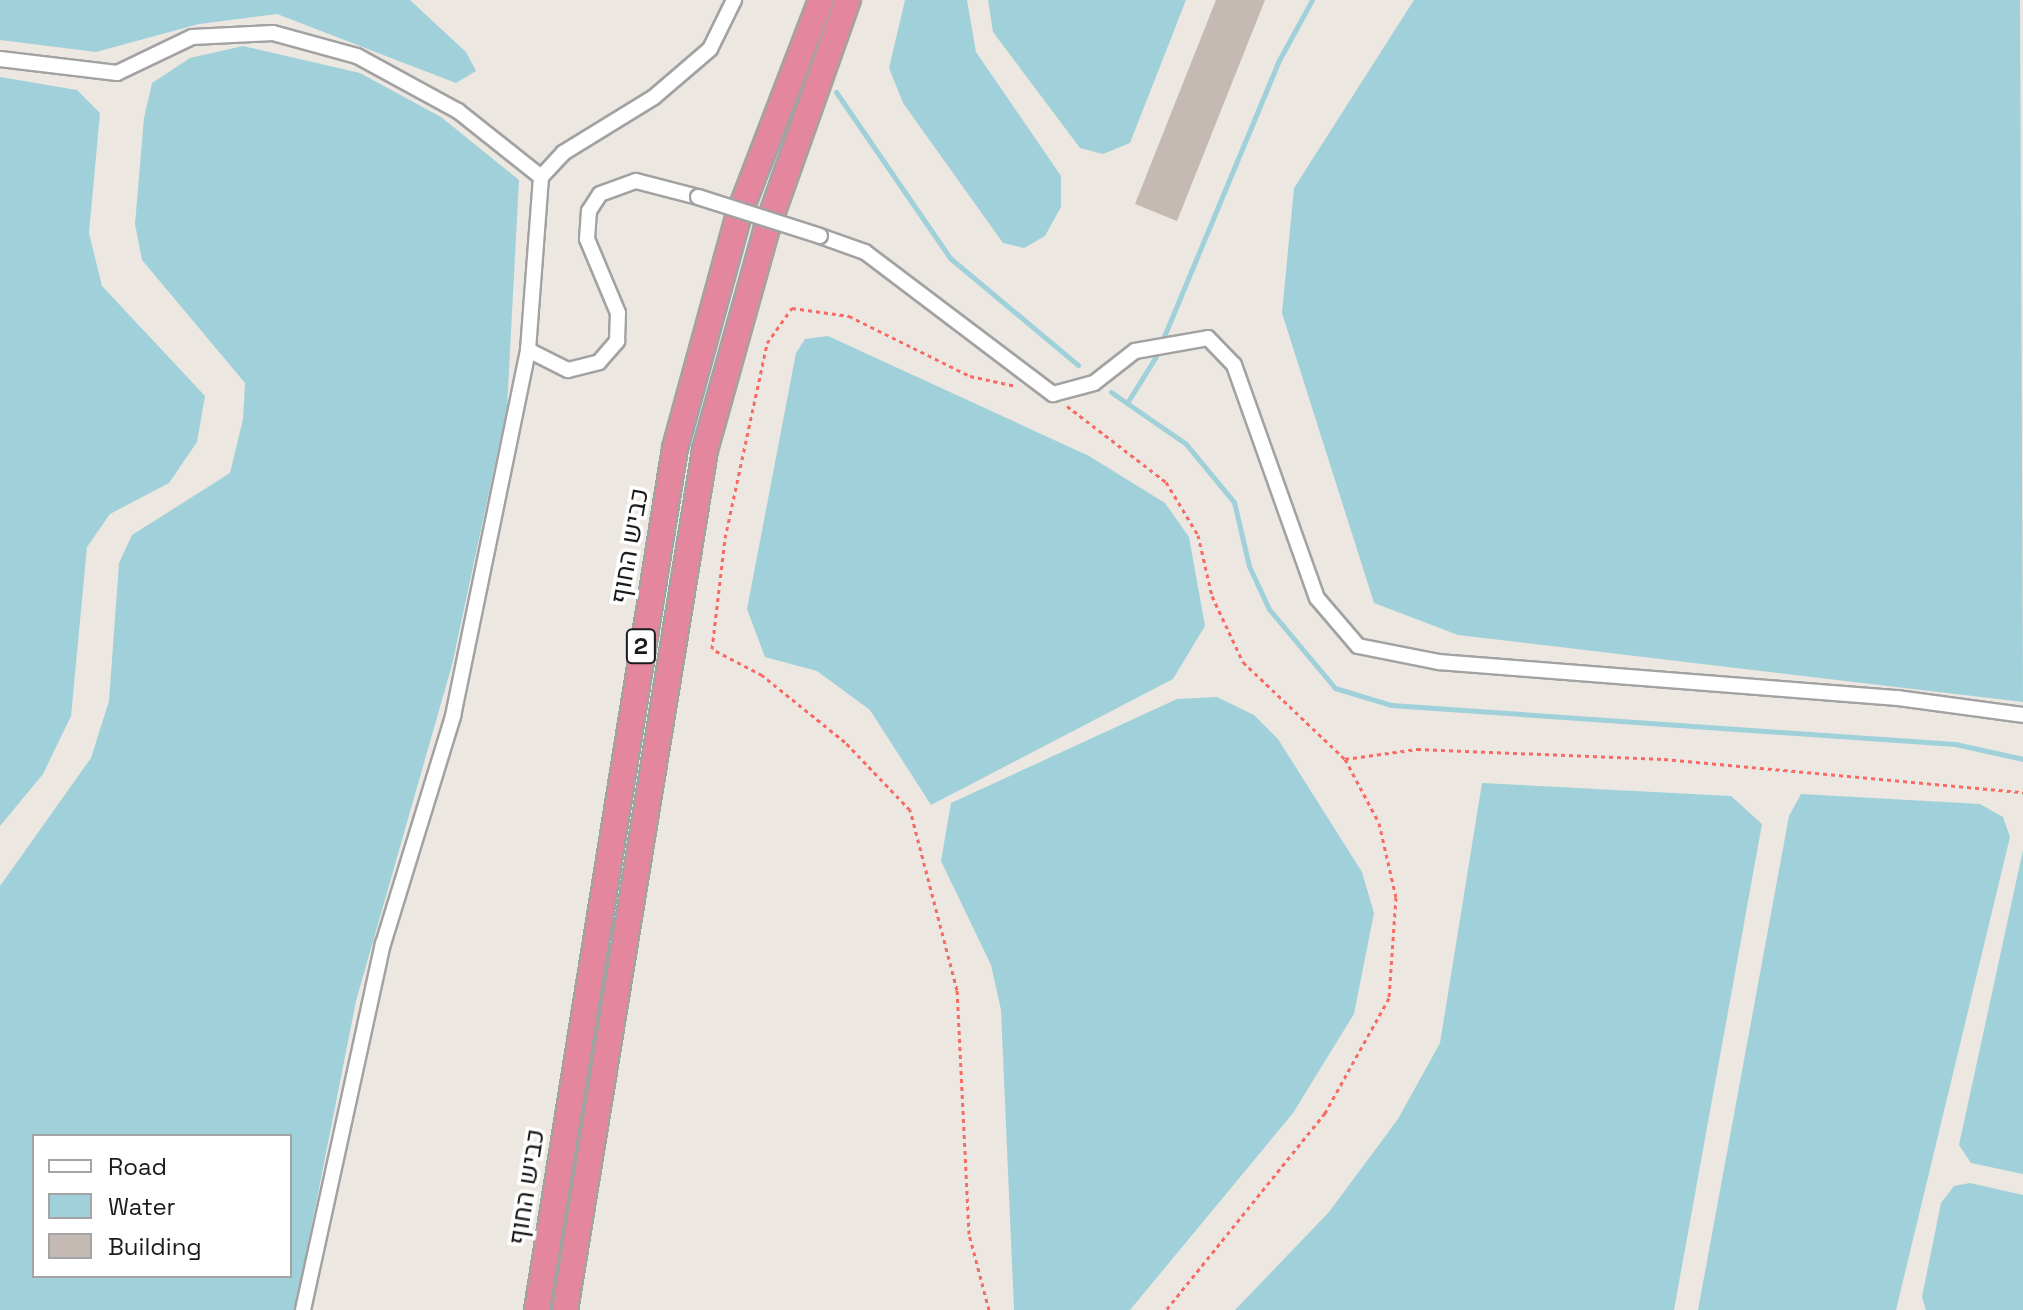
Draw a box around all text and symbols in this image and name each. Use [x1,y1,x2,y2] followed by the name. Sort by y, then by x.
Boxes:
[604,486,656,606] street label: כביש החוף
[625,626,657,666] road number: 2
[502,1127,552,1247] street label: כביש החוף
[32,1134,292,1278] legend
[108,1151,167,1182] text: Road
[108,1191,176,1222] text: Water
[108,1231,202,1262] text: Building

